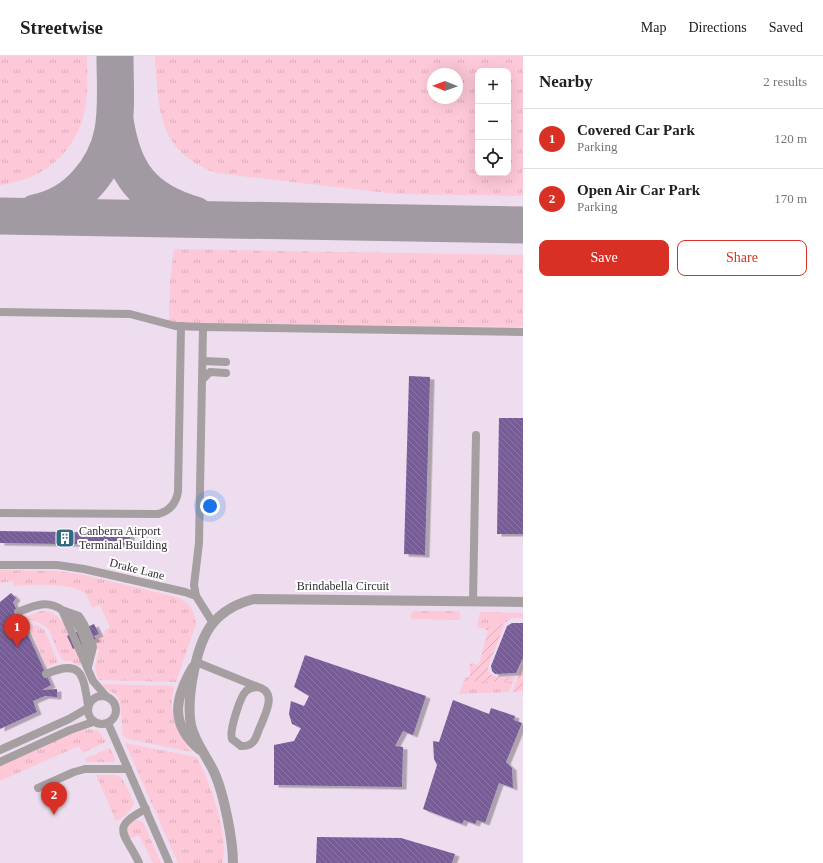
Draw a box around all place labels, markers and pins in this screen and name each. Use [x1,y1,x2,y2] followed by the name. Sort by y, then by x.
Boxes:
[79,524,167,552] place label: Canberra Airport Terminal Building
[54,527,76,549] building icon: Canberra Airport Terminal Building
[4,614,30,647] pin: 1
[41,782,67,815] pin: 2

